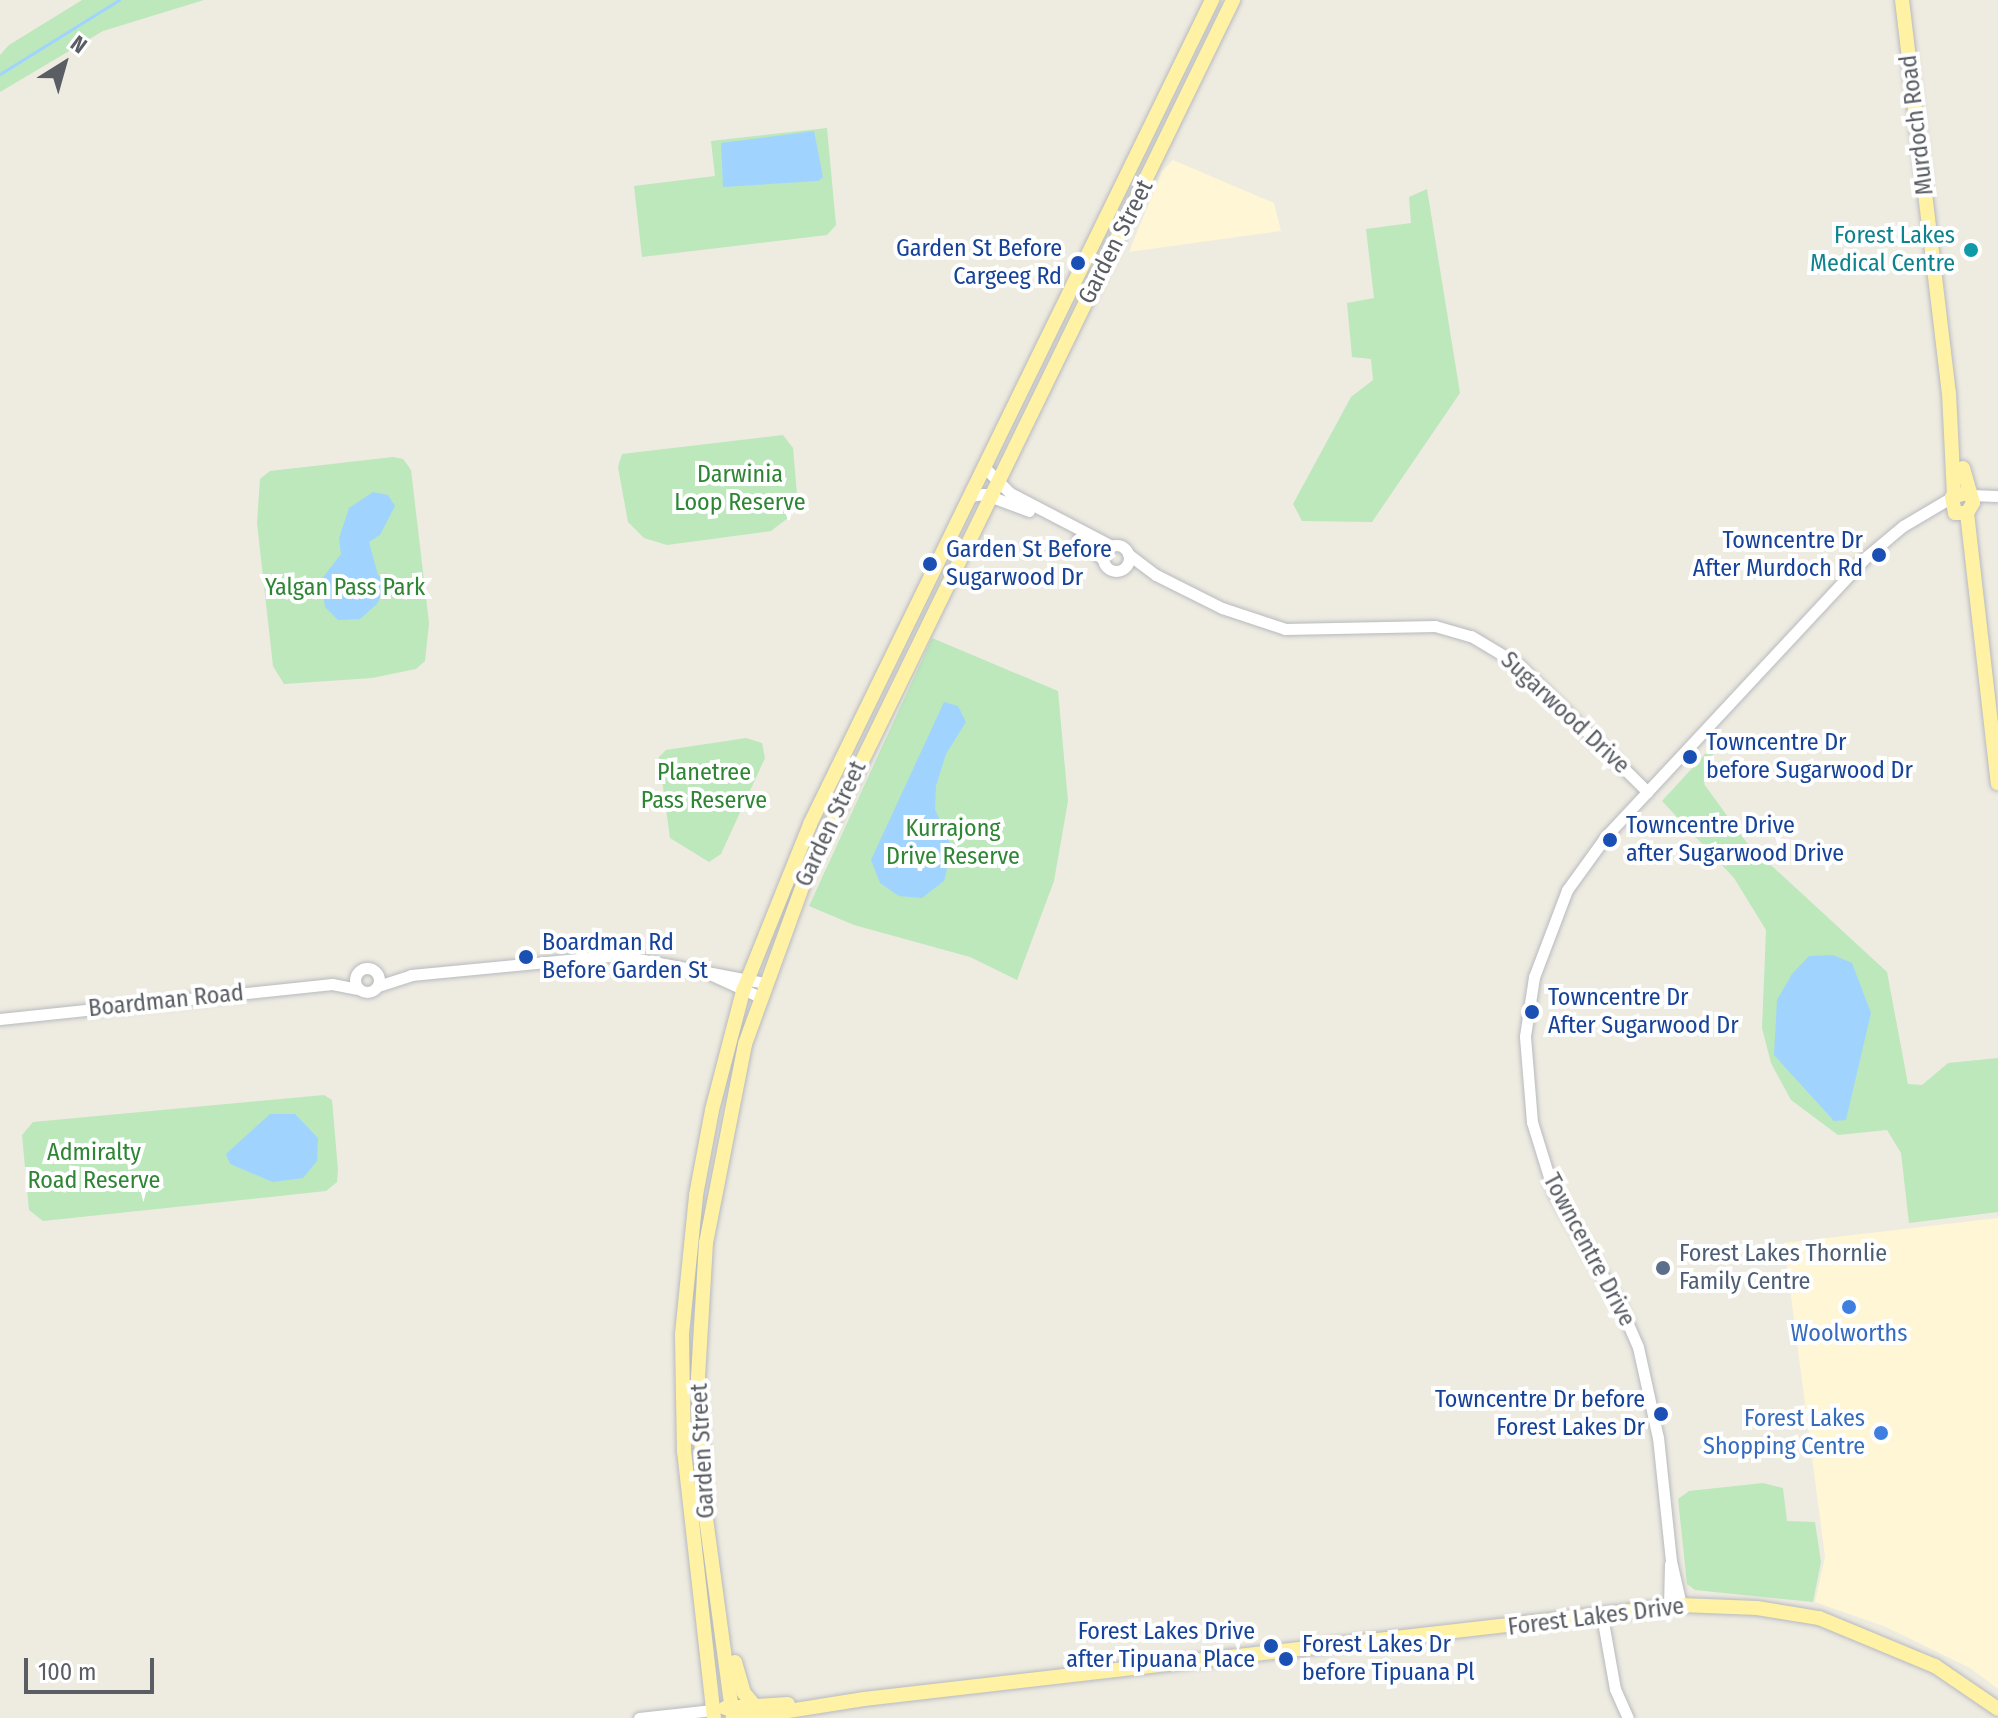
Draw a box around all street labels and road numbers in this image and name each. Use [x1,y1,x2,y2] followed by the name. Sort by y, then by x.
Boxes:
[1894,53,1940,197] street label: Murdoch Road
[1072,175,1160,309] street label: Garden Street
[1495,646,1635,780] street label: Sugarwood Drive
[789,757,873,891] street label: Garden Street
[87,979,245,1023] street label: Boardman Road
[1537,1169,1641,1331] street label: Towncentre Drive
[685,1383,721,1519] street label: Garden Street
[1506,1592,1686,1642] street label: Forest Lakes Drive

